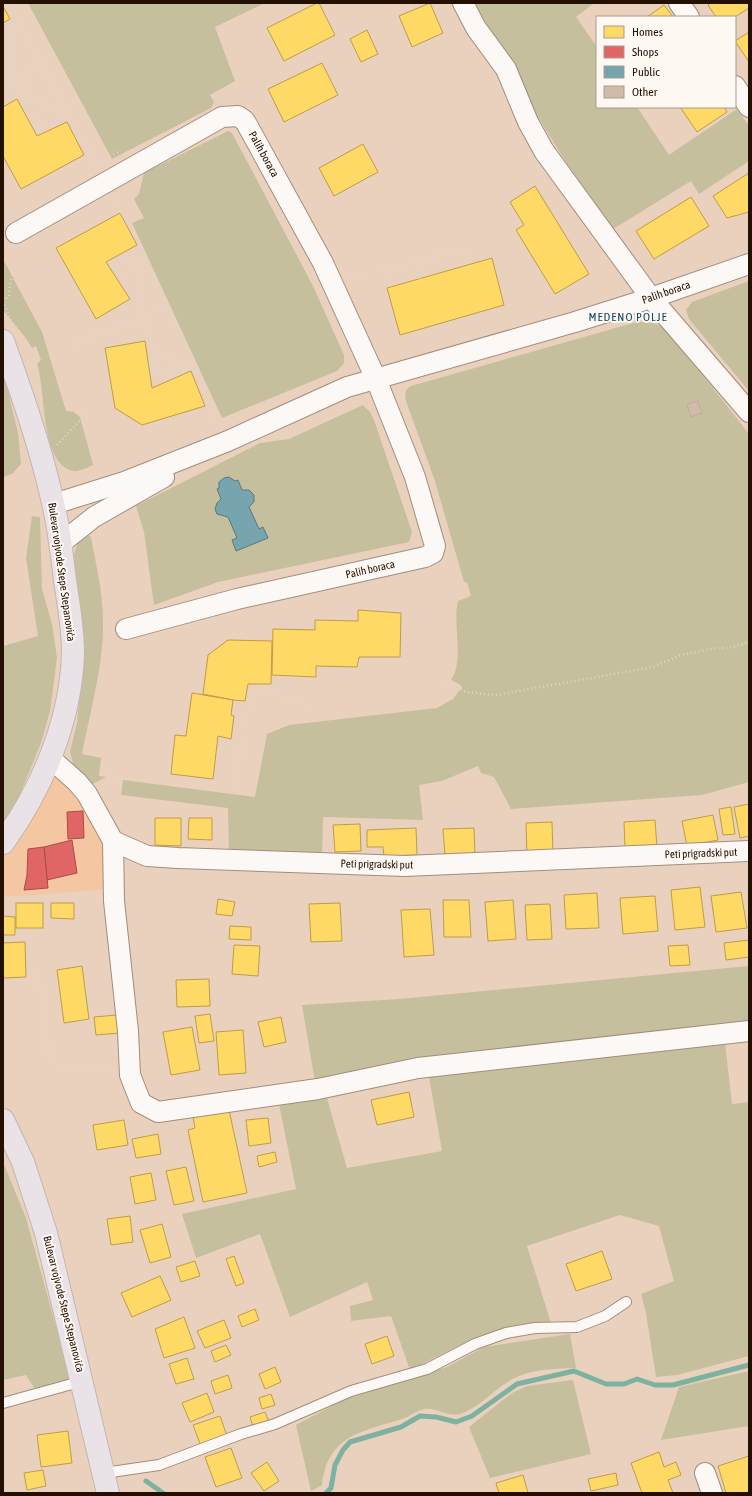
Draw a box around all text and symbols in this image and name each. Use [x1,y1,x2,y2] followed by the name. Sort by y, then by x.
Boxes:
[596,16,736,108] legend
[632,25,663,39] text: Homes
[632,45,658,59] text: Shops
[632,65,660,79] text: Public
[632,85,658,99] text: Other
[247,129,281,179] street label: Palih boraca
[640,278,692,306] street label: Palih boraca
[588,310,668,324] district label: MEDENO POLJE
[46,502,78,642] street label: Bulevar vojvode Stepe Stepanovića
[344,557,396,581] street label: Palih boraca
[664,846,738,860] street label: Peti prigradski put
[341,857,413,871] street label: Peti prigradski put
[41,1235,87,1373] street label: Bulevar vojvode Stepe Stepanovića

